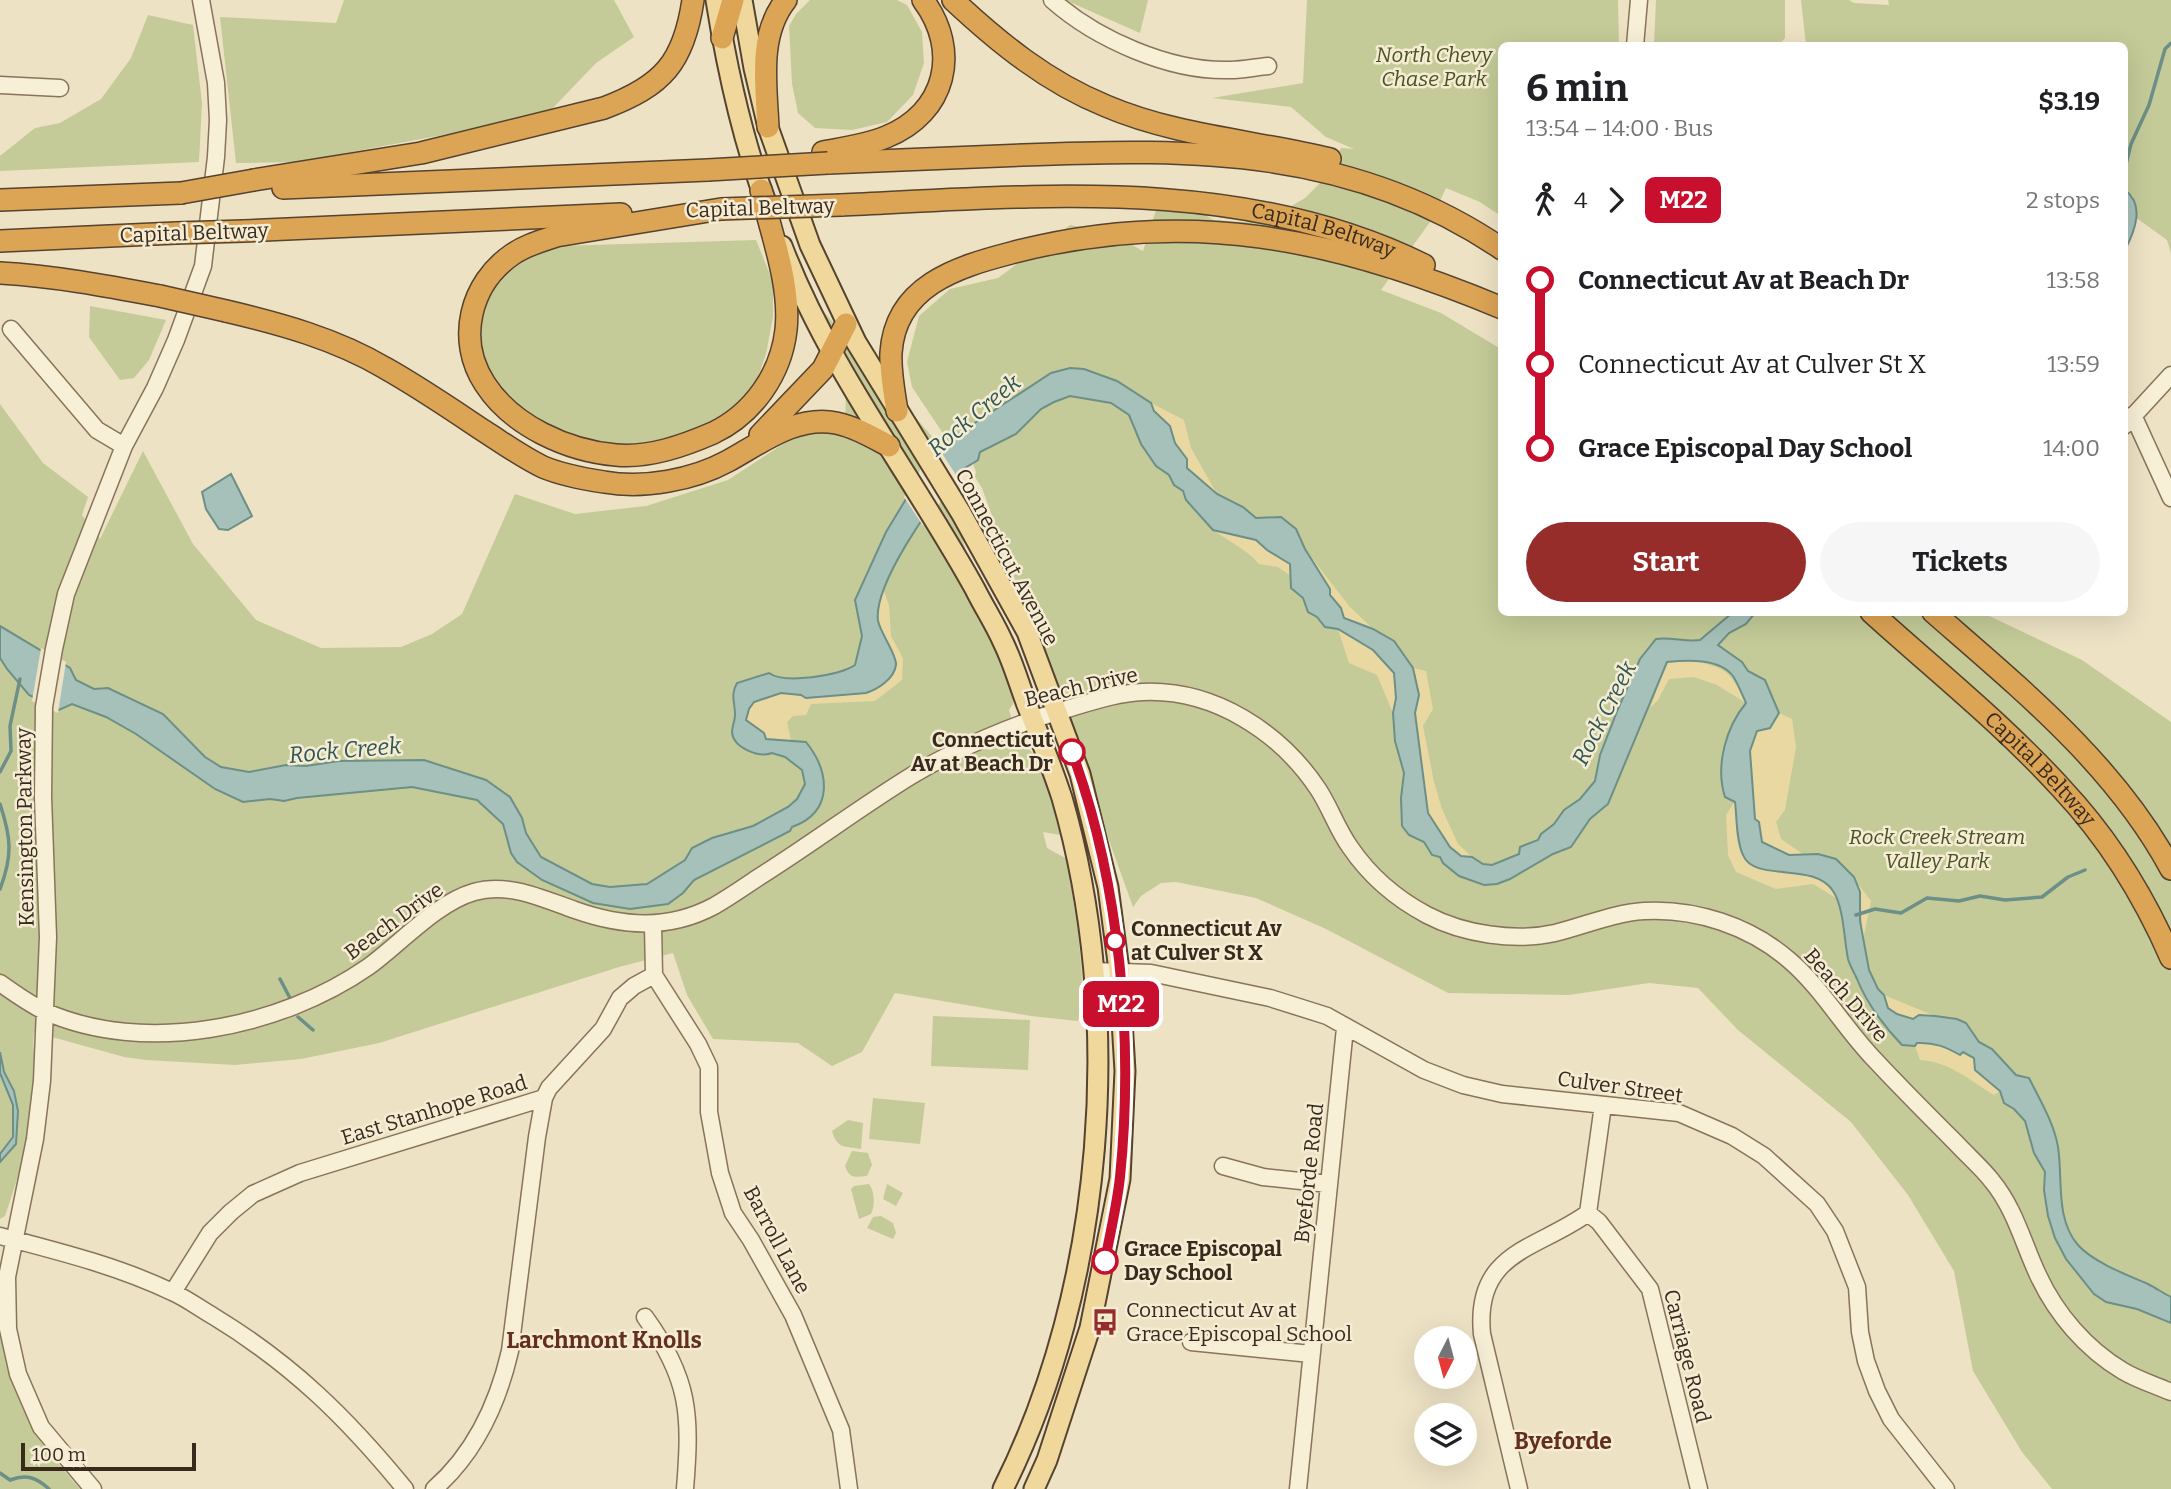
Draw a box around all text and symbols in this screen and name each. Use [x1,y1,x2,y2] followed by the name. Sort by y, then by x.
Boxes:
[1376,42,1494,92] park label: North Chevy Chase Park
[1526,65,1628,111] text: 6 min
[2038,86,2100,117] text: $3.19
[1526,114,1713,142] text: 13:54 – 14:00 · Bus
[1526,181,1564,219] icon: walk
[1597,181,1635,219] icon: forward
[1574,186,1587,214] text: 4
[1659,186,1707,214] text: M22
[2026,186,2100,214] text: 2 stops
[685,192,836,224] street label: Capital Beltway
[1249,197,1400,264] street label: Capital Beltway
[119,217,270,249] street label: Capital Beltway
[1578,265,1909,296] text: Connecticut Av at Beach Dr
[2047,266,2100,294] text: 13:58
[1578,349,1926,380] text: Connecticut Av at Culver St X
[2047,350,2100,378] text: 13:59
[922,368,1027,462] water label: Rock Creek
[1578,433,1912,464] text: Grace Episcopal Day School
[2043,434,2100,462] text: 14:00
[949,464,1065,650] street label: Connecticut Avenue
[1526,522,1806,602] button: Start
[1820,522,2100,602] button: Tickets
[1566,656,1642,770] water label: Rock Creek
[1022,661,1140,713] street label: Beach Drive
[1979,706,2102,832] street label: Capital Beltway
[10,726,40,927] street label: Kensington Parkway
[911,727,1054,777] place label: Connecticut Av at Beach Dr
[288,731,403,769] water label: Rock Creek
[1059,739,1085,765] marker: Connecticut Av at Beach Dr
[1849,824,2025,874] park label: Rock Creek Stream Valley Park
[340,876,448,966] street label: Beach Drive
[1131,916,1282,966] place label: Connecticut Av at Culver St X
[1105,931,1125,951] marker: Connecticut Av at Culver St X
[1798,943,1894,1047] street label: Beach Drive
[1081,981,1161,1027] line badge: M22
[1097,990,1145,1018] text: M22
[1556,1065,1685,1109] street label: Culver Street
[338,1069,530,1151] street label: East Stanhope Road
[1289,1102,1329,1244] street label: Byeforde Road
[738,1182,816,1298] street label: Barroll Lane
[1124,1236,1282,1286] place label: Grace Episcopal Day School
[1092,1248,1118,1274] marker: Grace Episcopal Day School
[1658,1287,1716,1425] street label: Carriage Road
[1126,1297,1352,1347] place label: Connecticut Av at Grace Episcopal School
[1090,1307,1120,1337] bus stop icon: Connecticut Av at Grace Episcopal School
[506,1326,702,1354] district label: Larchmont Knolls
[1414,1326,1477,1390] north arrow
[1414,1326,1477,1466] map controls
[1414,1403,1477,1466] button: layers
[1514,1427,1612,1455] district label: Byeforde
[21,1440,196,1472] scale bar
[32,1443,86,1466] text: 100 m

